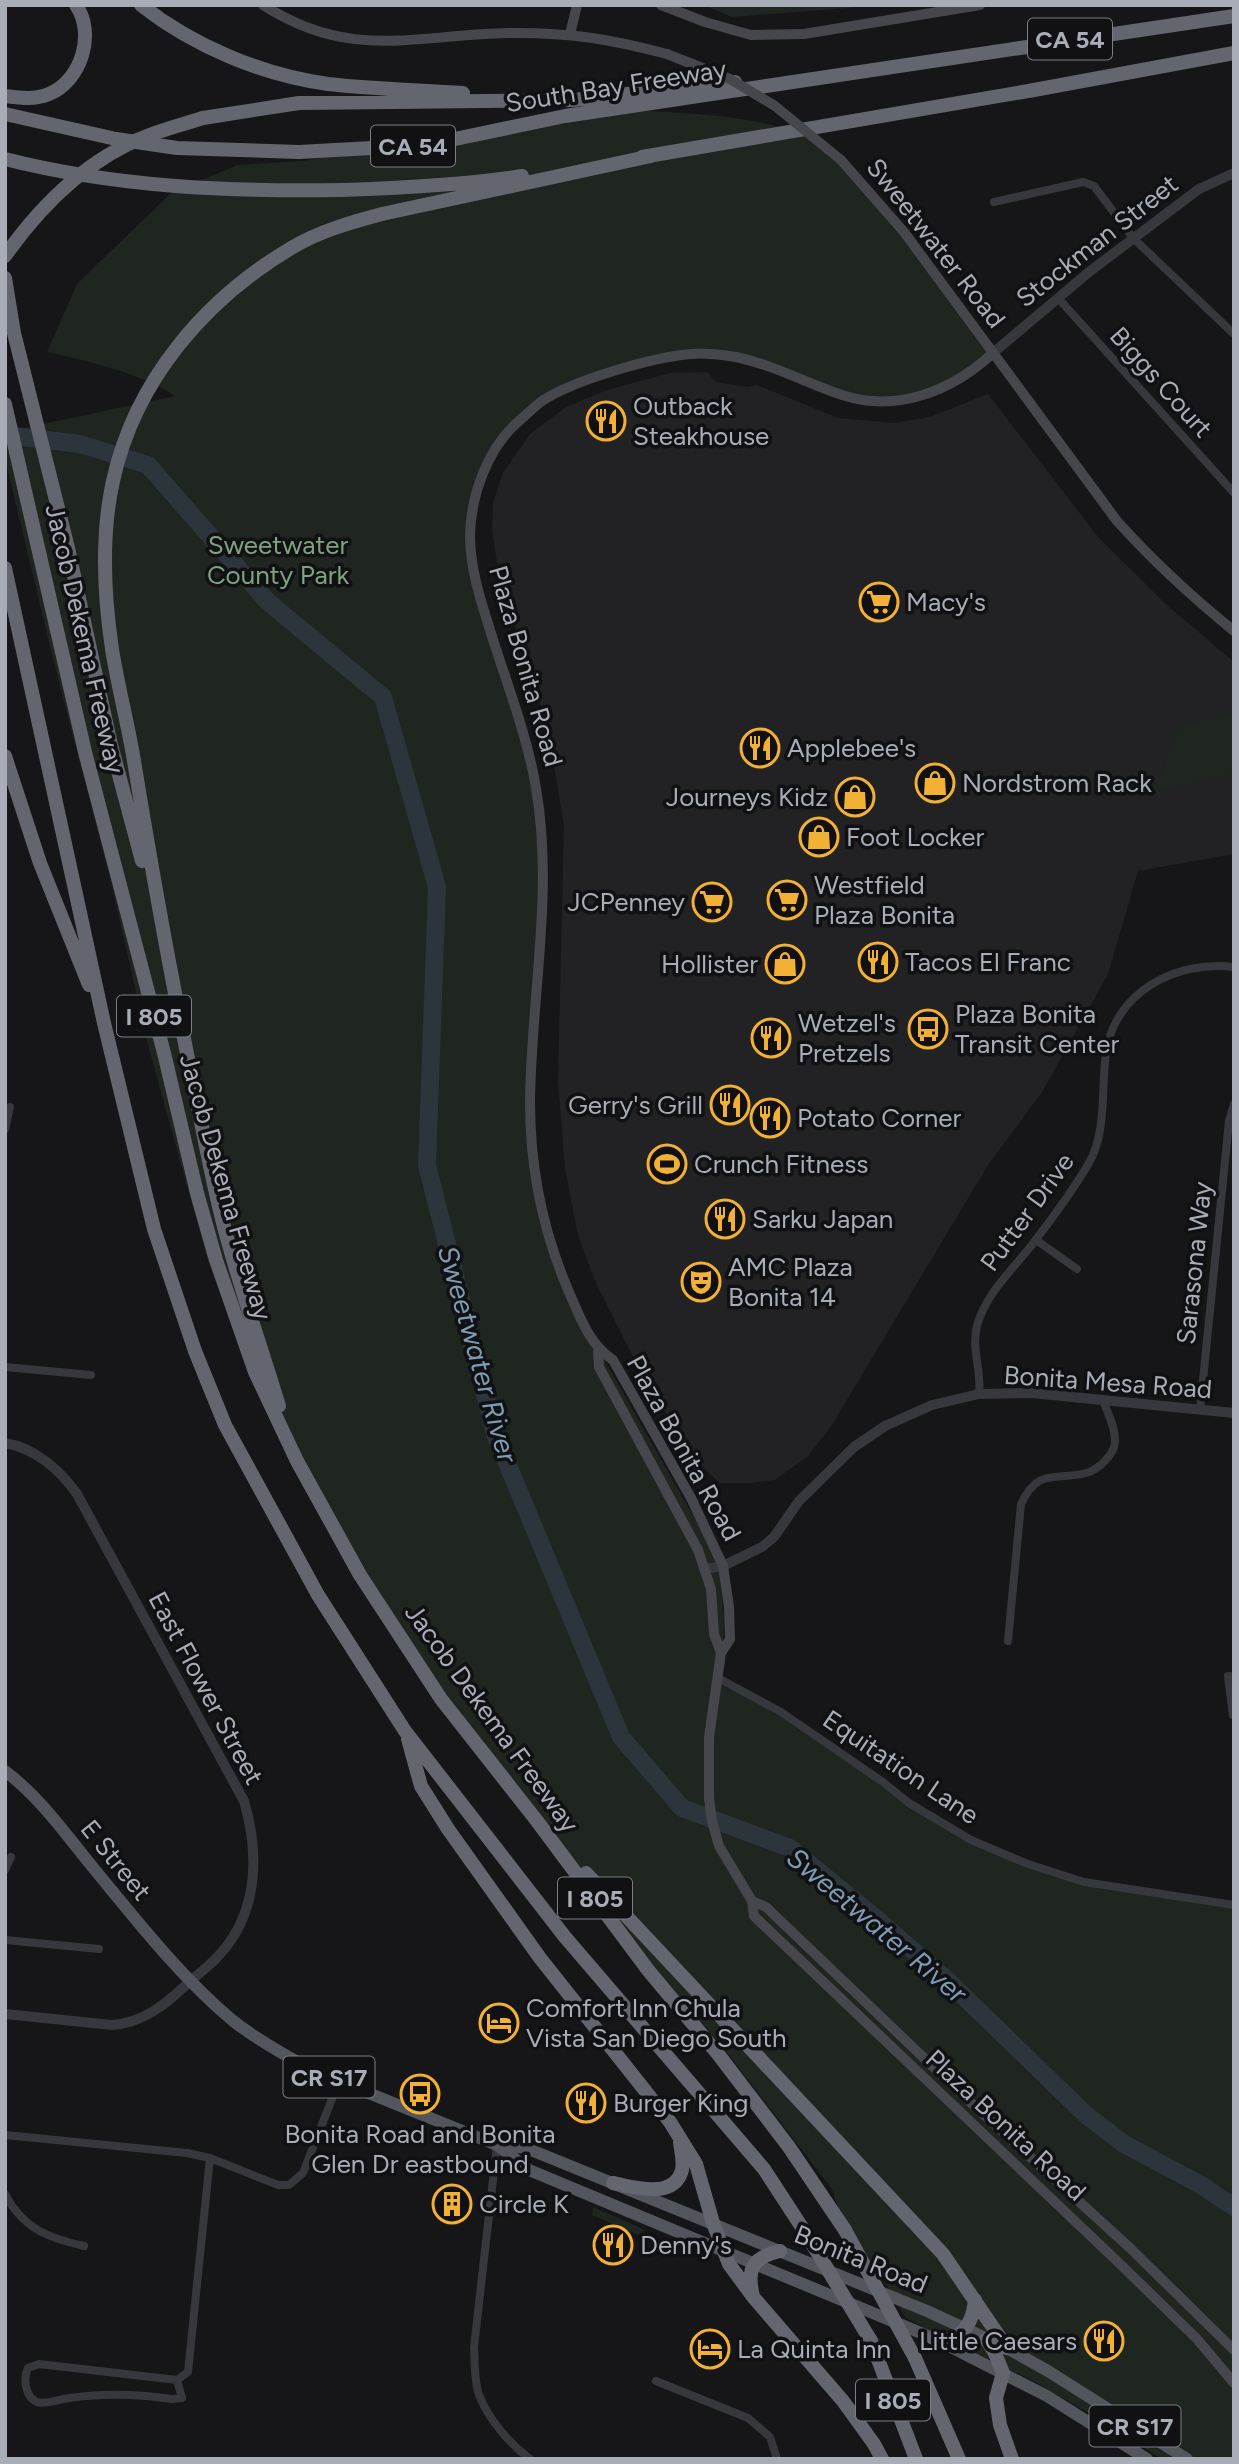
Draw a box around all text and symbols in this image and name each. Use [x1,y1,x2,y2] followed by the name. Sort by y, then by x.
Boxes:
[1028,18,1112,60] road number: CA 54
[503,53,729,119] street label: South Bay Freeway
[371,126,455,166] road number: CA 54
[860,152,1012,334] street label: Sweetwater Road
[1010,168,1184,314] street label: Stockman Street
[1103,320,1219,444] street label: Biggs Court
[633,390,769,452] place label: Outback Steakhouse
[585,400,627,442] restaurant icon: Outback Steakhouse
[38,501,132,777] street label: Jacob Dekema Freeway
[207,529,349,591] park label: Sweetwater County Park
[482,562,570,770] street label: Plaza Bonita Road
[858,581,900,623] supermarket icon: Macy's
[906,586,986,618] place label: Macy's
[739,727,781,769] restaurant icon: Applebee's
[787,732,916,764] place label: Applebee's
[914,762,956,804] shop icon: Nordstrom Rack
[962,767,1152,799] place label: Nordstrom Rack
[834,776,876,818] shop icon: Journeys Kidz
[666,781,828,813] place label: Journeys Kidz
[798,816,840,858] shop icon: Foot Locker
[846,821,985,853] place label: Foot Locker
[814,869,955,931] place label: Westfield Plaza Bonita
[766,879,808,921] supermarket icon: Westfield Plaza Bonita
[691,881,733,923] supermarket icon: JCPenney
[567,886,685,918] place label: JCPenney
[857,941,899,983] restaurant icon: Tacos El Franc
[764,943,806,985] shop icon: Hollister
[905,946,1071,978] place label: Tacos El Franc
[661,948,758,980] place label: Hollister
[117,996,191,1036] road number: I 805
[955,998,1120,1060] place label: Plaza Bonita Transit Center
[798,1007,896,1069] place label: Wetzel's Pretzels
[907,1008,949,1050] bus stop icon: Plaza Bonita Transit Center
[750,1017,792,1059] restaurant icon: Wetzel's Pretzels
[173,1050,279,1324] street label: Jacob Dekema Freeway
[709,1084,751,1126] restaurant icon: Gerry's Grill
[568,1089,703,1121] place label: Gerry's Grill
[749,1097,791,1139] restaurant icon: Potato Corner
[797,1102,961,1134] place label: Potato Corner
[646,1143,688,1185] sports icon: Crunch Fitness
[973,1147,1081,1277] street label: Putter Drive
[694,1148,868,1180] place label: Crunch Fitness
[1170,1180,1218,1346] street label: Sarasona Way
[704,1198,746,1240] restaurant icon: Sarku Japan
[752,1203,893,1235] place label: Sarku Japan
[431,1242,526,1468] water label: Sweetwater River
[728,1251,853,1313] place label: AMC Plaza Bonita 14
[680,1261,722,1303] theatre icon: AMC Plaza Bonita 14
[620,1350,748,1546] street label: Plaza Bonita Road
[1003,1359,1213,1405] street label: Bonita Mesa Road
[142,1586,270,1790] street label: East Flower Street
[398,1597,586,1839] street label: Jacob Dekema Freeway
[817,1703,985,1831] street label: Equitation Lane
[74,1813,158,1907] street label: E Street
[780,1840,975,2011] water label: Sweetwater River
[558,1878,632,1919] road number: I 805
[526,1992,787,2054] place label: Comfort Inn Chula Vista San Diego South
[478,2002,520,2044] hotel icon: Comfort Inn Chula Vista San Diego South
[919,2043,1093,2207] street label: Plaza Bonita Road
[284,2056,374,2098] road number: CR S17
[399,2073,441,2115] bus stop icon: Bonita Road and Bonita Glen Dr eastbound
[565,2082,607,2124] restaurant icon: Burger King
[613,2087,749,2119] place label: Burger King
[284,2118,556,2180] place label: Bonita Road and Bonita Glen Dr eastbound
[431,2183,473,2225] building icon: Circle K
[479,2188,569,2220] place label: Circle K
[790,2218,932,2300] street label: Bonita Road
[592,2224,634,2266] restaurant icon: Denny's
[640,2229,732,2261] place label: Denny's
[1083,2320,1125,2362] restaurant icon: Little Caesars
[919,2325,1077,2357] place label: Little Caesars
[689,2328,731,2370] hotel icon: La Quinta Inn
[737,2333,891,2365] place label: La Quinta Inn
[856,2379,930,2420] road number: I 805
[1090,2406,1180,2446] road number: CR S17

